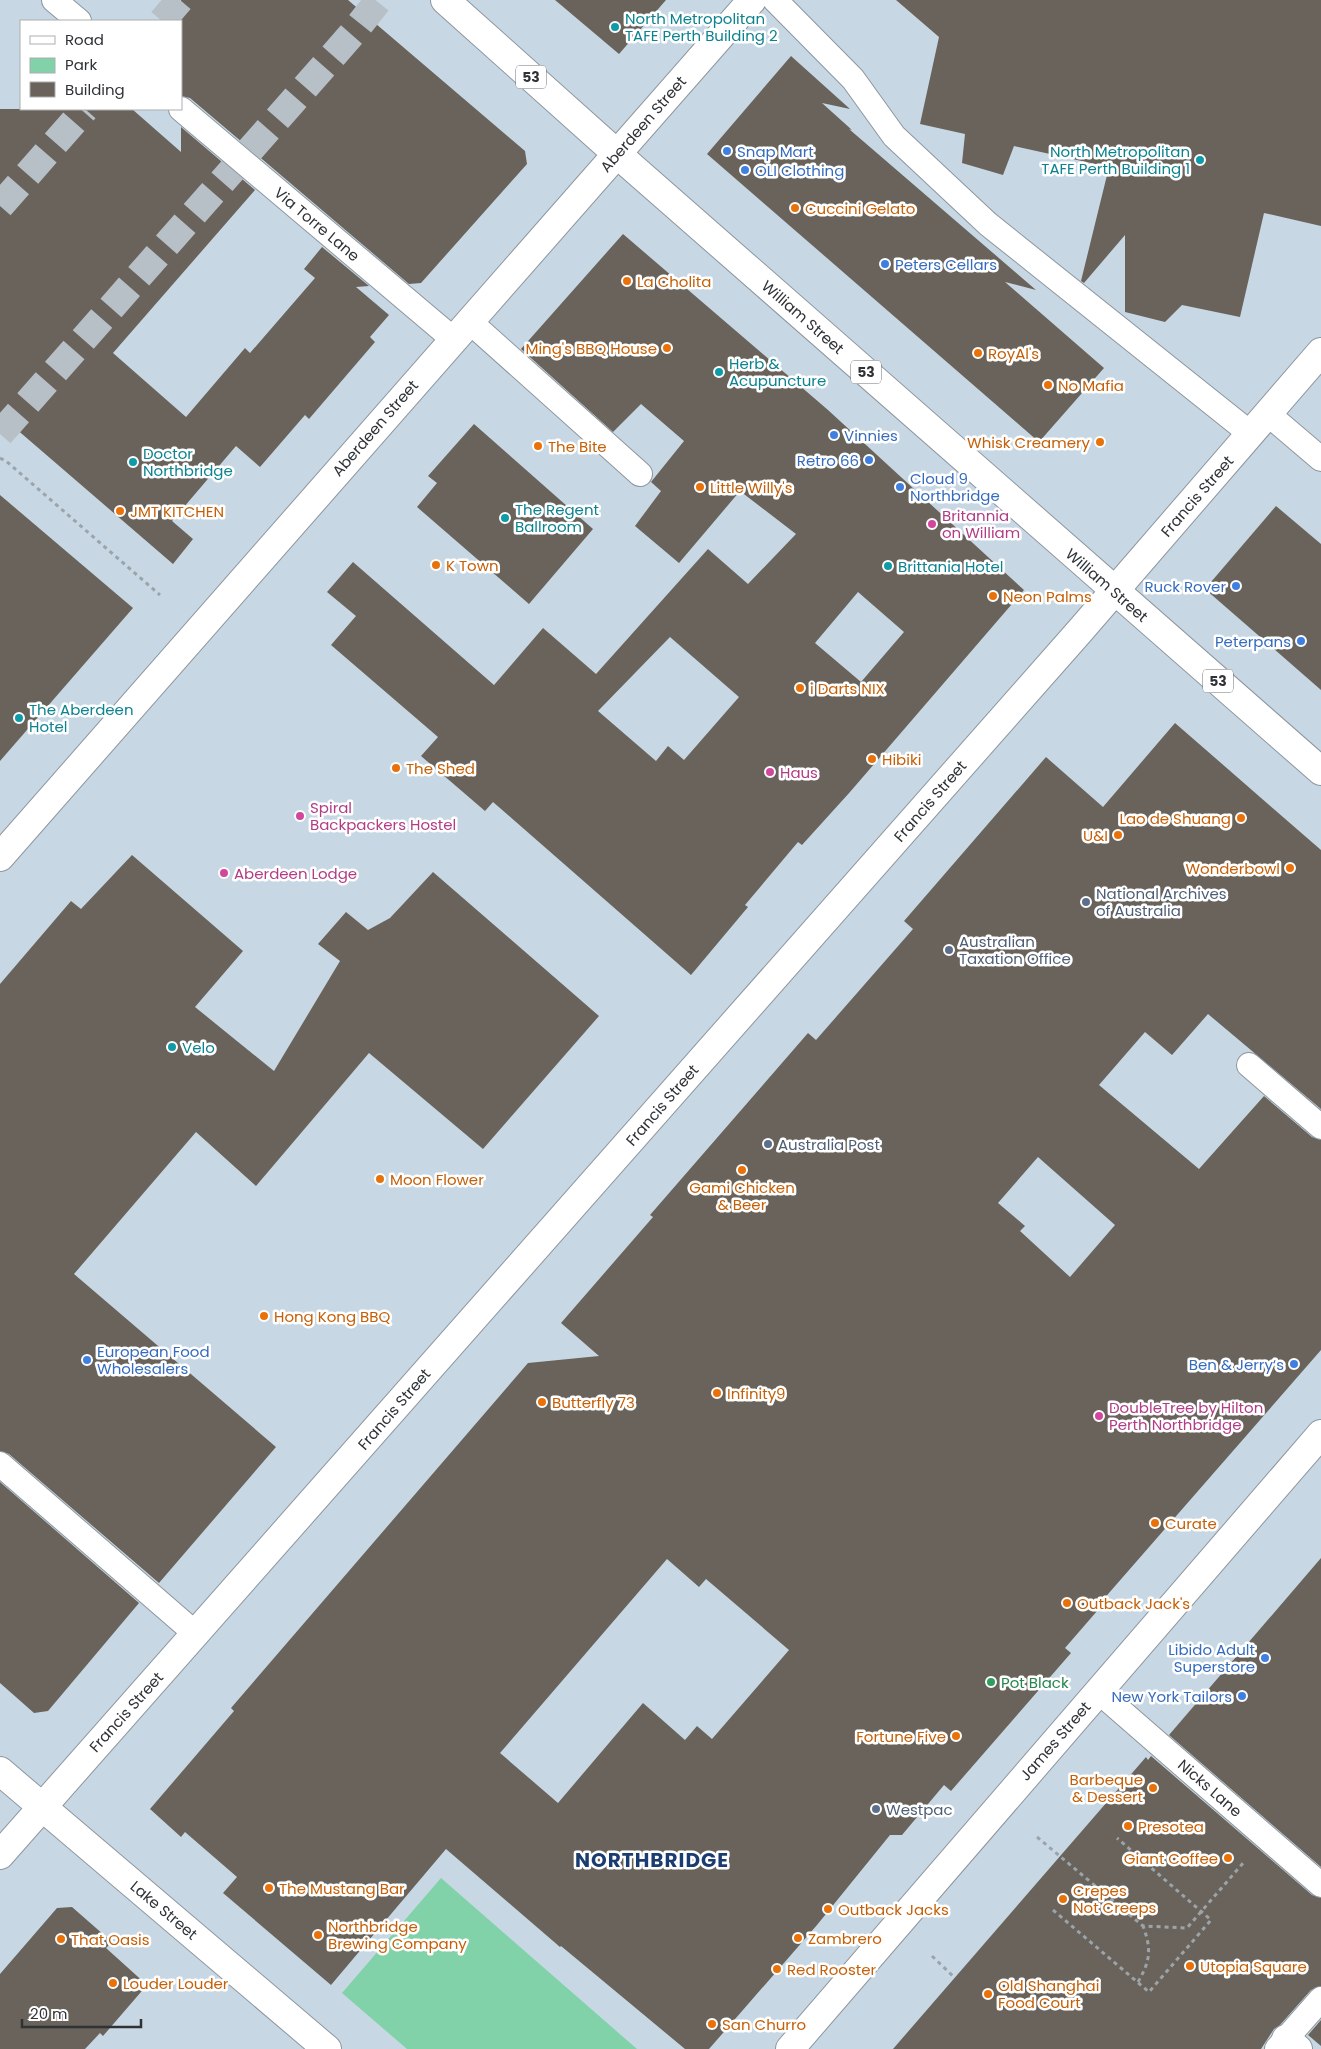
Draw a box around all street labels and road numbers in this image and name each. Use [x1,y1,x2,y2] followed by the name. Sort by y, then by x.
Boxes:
[516,66,546,88] road number: 53
[595,71,691,177] street label: Aberdeen Street
[270,182,364,266] street label: Via Torre Lane
[757,275,849,359] street label: William Street
[851,361,881,384] road number: 53
[327,375,423,481] street label: Aberdeen Street
[1156,451,1238,541] street label: Francis Street
[1061,543,1153,627] street label: William Street
[1203,669,1233,692] road number: 53
[889,756,971,846] street label: Francis Street
[621,1060,703,1150] street label: Francis Street
[353,1364,435,1454] street label: Francis Street
[84,1667,168,1757] street label: Francis Street
[1015,1697,1095,1785] street label: James Street
[1174,1754,1246,1822] street label: Nicks Lane
[126,1876,202,1944] street label: Lake Street

